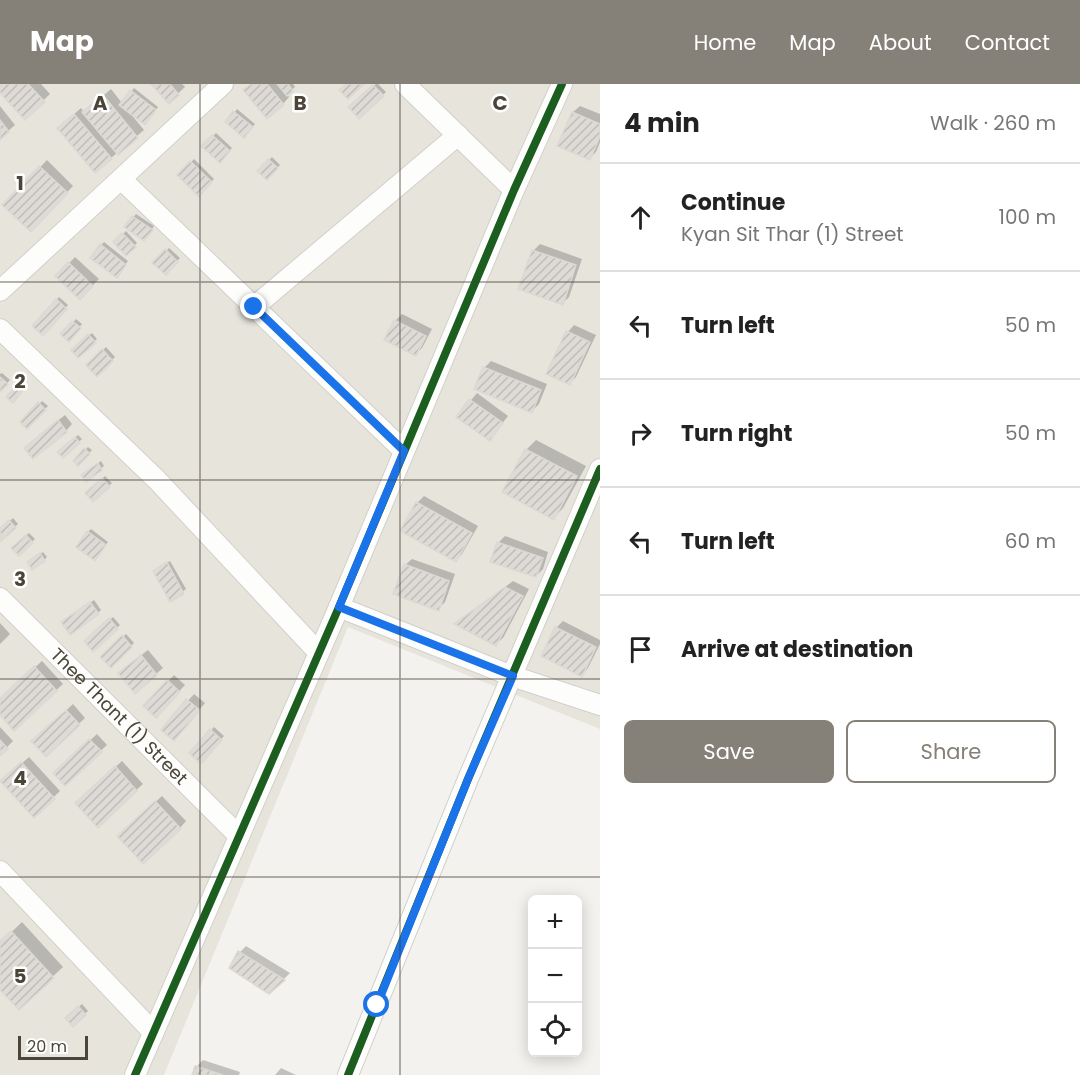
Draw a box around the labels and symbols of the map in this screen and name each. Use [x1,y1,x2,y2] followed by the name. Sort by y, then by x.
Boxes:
[93,89,108,117] text: A
[293,89,307,117] text: B
[492,89,508,117] text: C
[16,169,24,197] text: 1
[240,293,266,319] route end
[14,367,26,395] text: 2
[14,565,26,593] text: 3
[45,642,194,790] street label: Thee Thant (1) Street
[13,764,27,792] text: 4
[14,962,27,990] text: 5
[363,991,389,1017] route start
[18,1033,88,1060] scale bar

